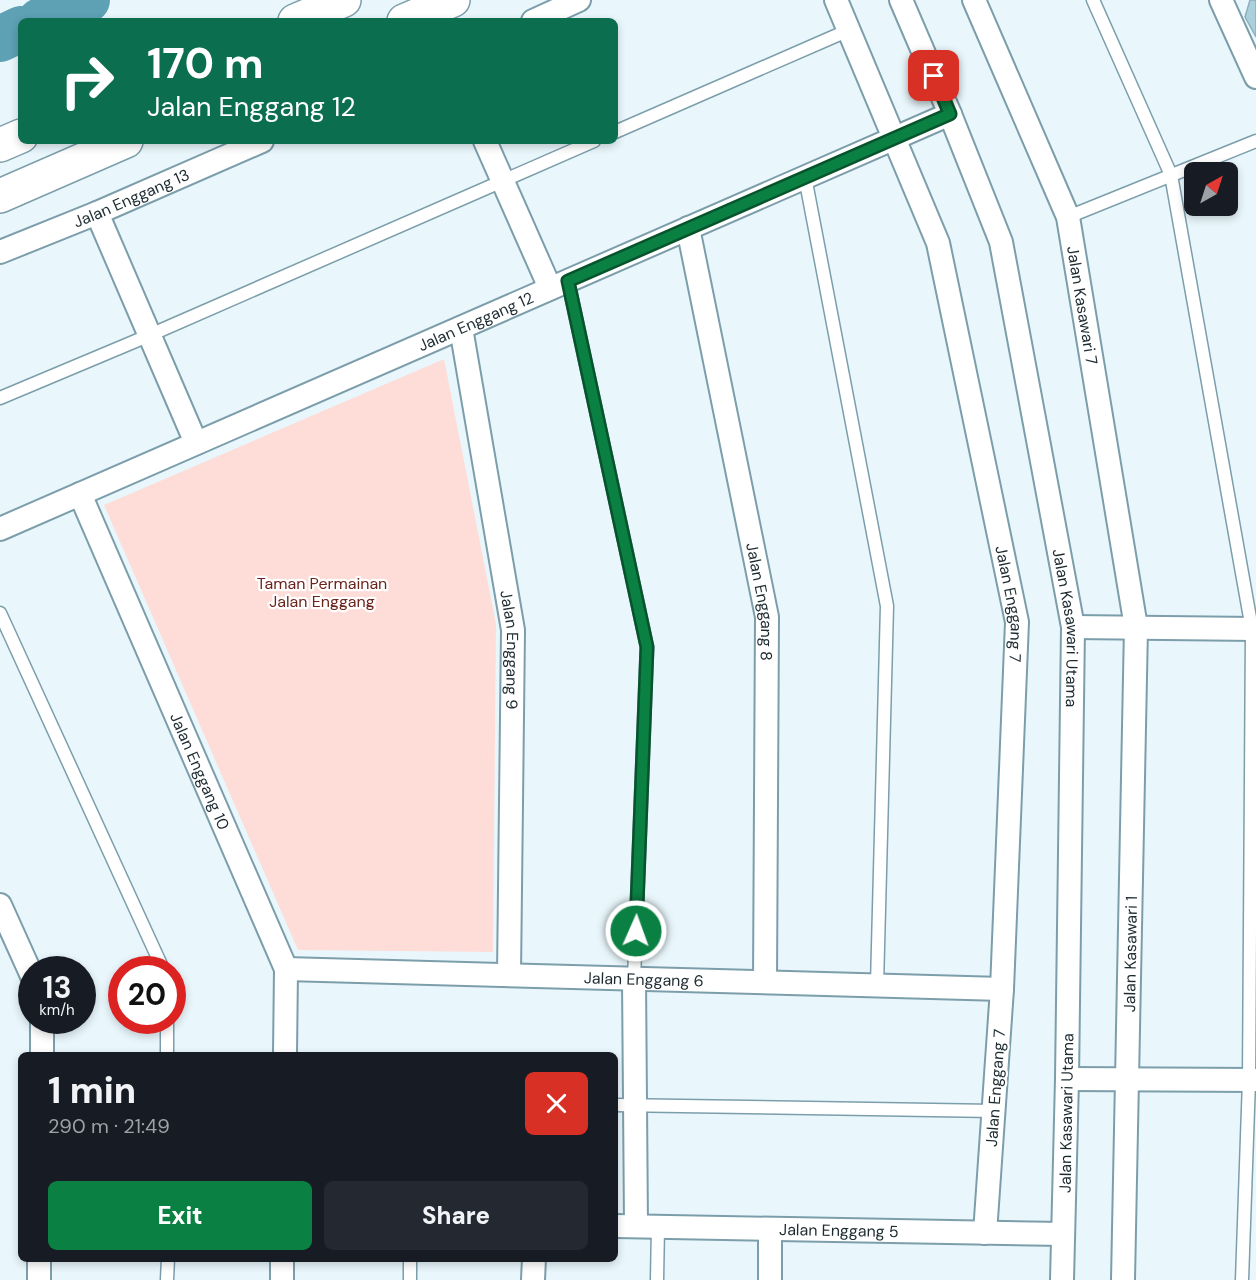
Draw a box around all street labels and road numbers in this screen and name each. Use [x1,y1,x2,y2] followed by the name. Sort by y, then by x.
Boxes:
[70,164,193,232] street label: Jalan Enggang 13
[1062,244,1102,366] street label: Jalan Kasawari 7
[415,287,537,356] street label: Jalan Enggang 12
[741,541,777,661] street label: Jalan Enggang 8
[990,544,1027,663] street label: Jalan Enggang 7
[1048,547,1083,708] street label: Jalan Kasawari Utama
[495,589,523,710] street label: Jalan Enggang 9
[165,709,234,833] street label: Jalan Enggang 10
[1119,896,1142,1012] street label: Jalan Kasawari 1
[584,967,704,992] street label: Jalan Enggang 6
[981,1028,1010,1148] street label: Jalan Enggang 7
[1055,1033,1078,1193] street label: Jalan Kasawari Utama
[779,1219,899,1242] street label: Jalan Enggang 5

